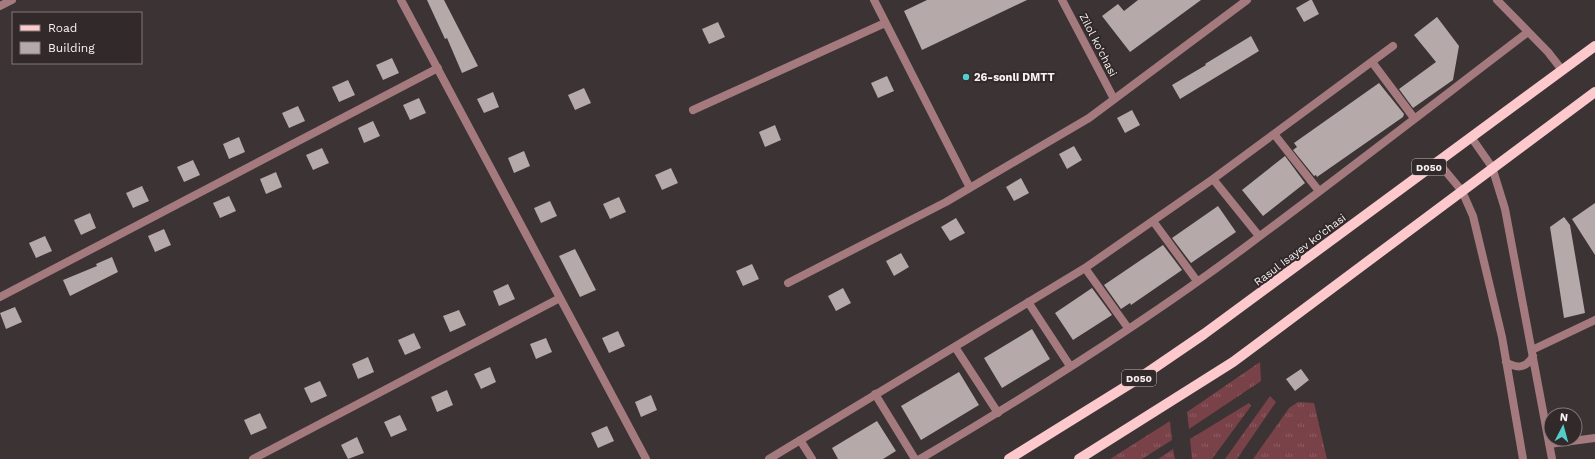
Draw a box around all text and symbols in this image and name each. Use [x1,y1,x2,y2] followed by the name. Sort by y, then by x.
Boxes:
[1076,11,1120,79] street label: Zilol ko'chasi
[12,12,142,64] legend
[48,21,77,35] text: Road
[48,41,95,55] text: Building
[974,71,1055,84] place label: 26-sonli DMTT
[961,72,971,82] marker: 26-sonli DMTT
[1412,159,1446,175] road number: D050
[1252,211,1348,289] street label: Rasul Isayev ko'chasi
[1122,370,1156,386] road number: D050
[1543,407,1583,447] north arrow
[1559,411,1569,424] text: N

